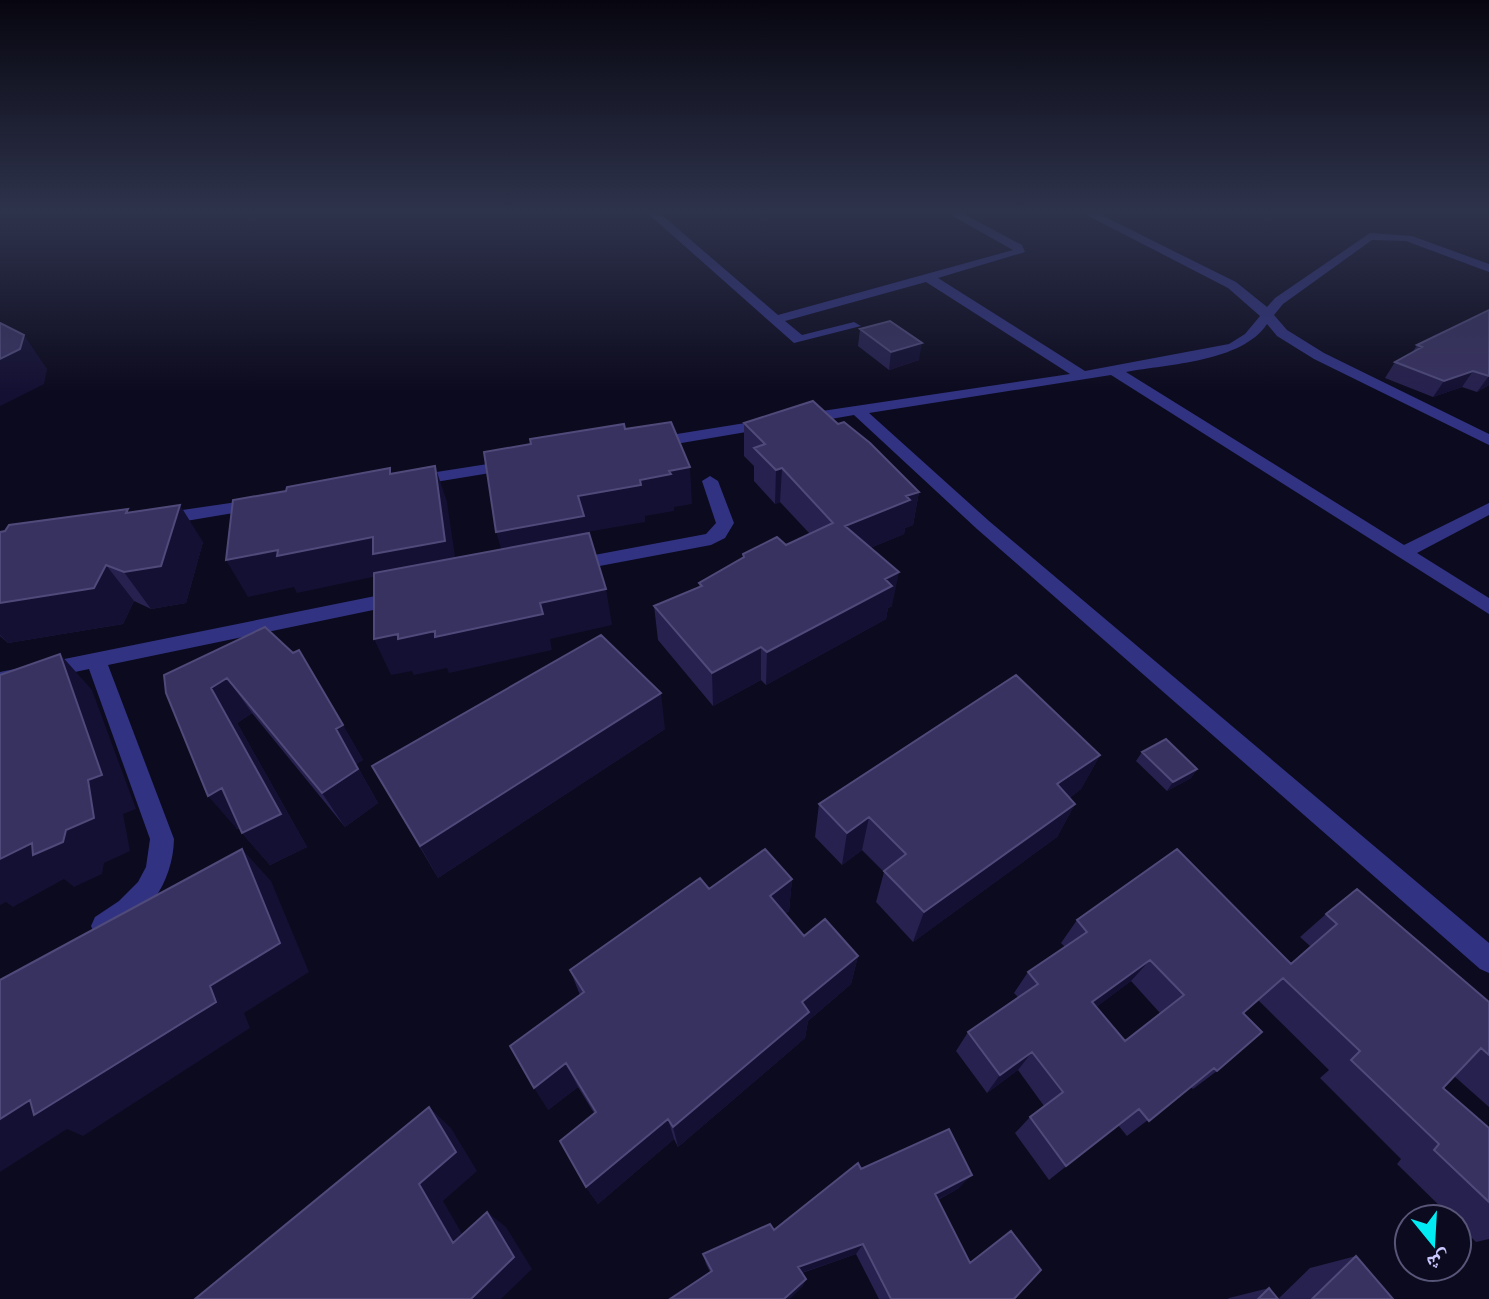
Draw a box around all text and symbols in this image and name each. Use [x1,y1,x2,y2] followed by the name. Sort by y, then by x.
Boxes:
[1393,1203,1473,1283] north arrow
[1424,1245,1455,1279] text: ش

